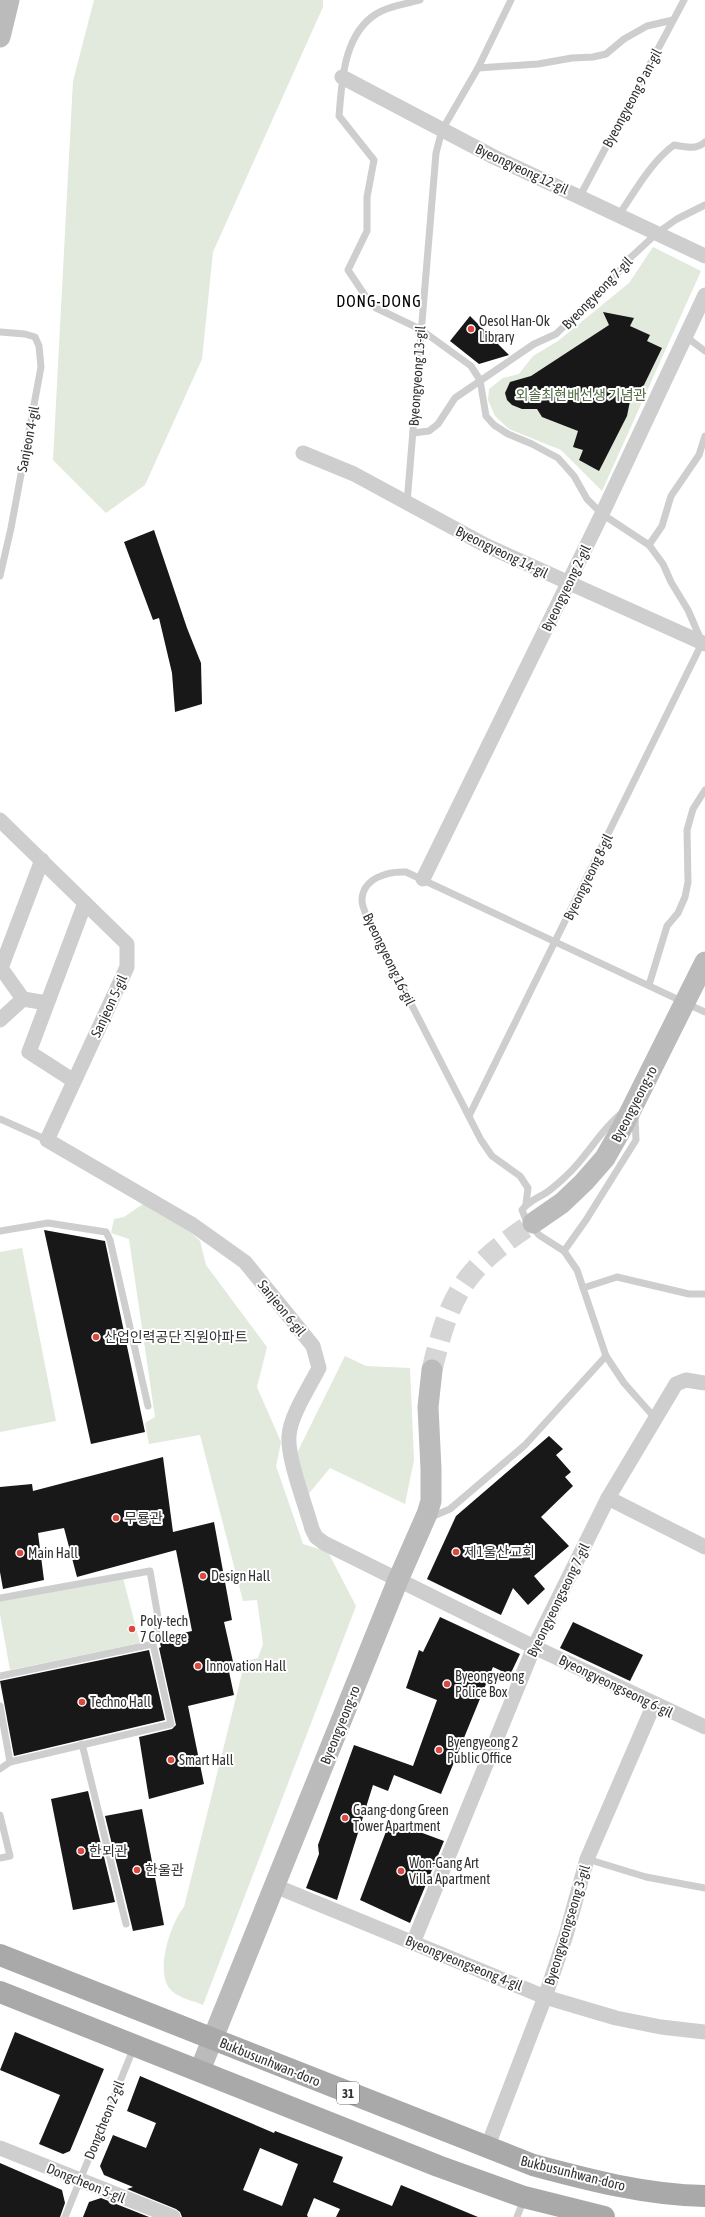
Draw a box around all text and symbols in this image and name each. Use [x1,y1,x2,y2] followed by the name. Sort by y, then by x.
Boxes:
[599,46,665,150] street label: Byeongyeong 9 an-gil
[473,140,571,198] street label: Byeongyeong 12-gil
[559,253,636,332] street label: Byeongyeong 7-gil
[336,292,422,310] district label: DONG-DONG
[479,313,550,345] place label: Oesol Han-Ok Library
[466,324,476,334] marker: Oesol Han-Ok Library
[406,325,429,427] street label: Byeongyeong 13-gil
[516,387,646,403] park label: 외솔최현배선생 기념관
[14,404,42,473] street label: Sanjeon 4-gil
[453,523,551,581] street label: Byeongyeong 14-gil
[538,542,594,634] street label: Byeongyeong 2-gil
[560,831,616,923] street label: Byeongyeong 8-gil
[360,910,418,1008] street label: Byeongyeong 16-gil
[88,972,131,1040] street label: Sanjeon 5-gil
[608,1063,660,1145] street label: Byeongyeong-ro
[255,1277,309,1339] street label: Sanjeon 6-gil
[104,1329,248,1345] place label: 산업인력공단 직원아파트
[91,1332,101,1342] marker: 산업인력공단 직원아파트
[124,1510,163,1526] place label: 무룡관
[111,1513,121,1523] marker: 무룡관
[523,1540,593,1660] street label: Byeongyeongseong 7-gil
[464,1544,535,1560] place label: 제1울산교회
[28,1545,78,1561] place label: Main Hall
[451,1547,461,1557] marker: 제1울산교회
[15,1548,25,1558] marker: Main Hall
[211,1568,270,1584] place label: Design Hall
[198,1571,208,1581] marker: Design Hall
[140,1613,188,1645] place label: Poly-tech 7 College
[127,1624,137,1634] marker: Poly-tech 7 College
[556,1651,676,1721] street label: Byeongyeongseong 6-gil
[206,1658,287,1674] place label: Innovation Hall
[193,1661,203,1671] marker: Innovation Hall
[455,1668,524,1700] place label: Byeongyeong Police Box
[442,1679,452,1689] marker: Byeongyeong Police Box
[317,1683,363,1767] street label: Byeongyeong-ro
[90,1694,151,1710] place label: Techno Hall
[77,1697,87,1707] marker: Techno Hall
[447,1734,518,1766] place label: Byengyeong 2 Public Office
[434,1745,444,1755] marker: Byengyeong 2 Public Office
[179,1752,234,1768] place label: Smart Hall
[166,1755,176,1765] marker: Smart Hall
[353,1802,449,1834] place label: Gaang-dong Green Tower Apartment
[340,1813,350,1823] marker: Gaang-dong Green Tower Apartment
[89,1843,128,1859] place label: 한뫼관
[76,1846,86,1856] marker: 한뫼관
[409,1855,490,1887] place label: Won-Gang Art Villa Apartment
[145,1862,184,1878] place label: 한울관
[541,1863,593,1987] street label: Byeongyeongseong 3-gil
[132,1865,142,1875] marker: 한울관
[396,1866,406,1876] marker: Won-Gang Art Villa Apartment
[403,1932,525,1994] street label: Byeongyeongseong 4-gil
[217,2035,323,2089] street label: Bukbusunhwan-doro
[81,2078,127,2162] street label: Dongcheon 2-gil
[337,2082,359,2104] road number: 31
[519,2152,627,2194] street label: Bukbusunhwan-doro
[44,2160,128,2206] street label: Dongcheon 5-gil

